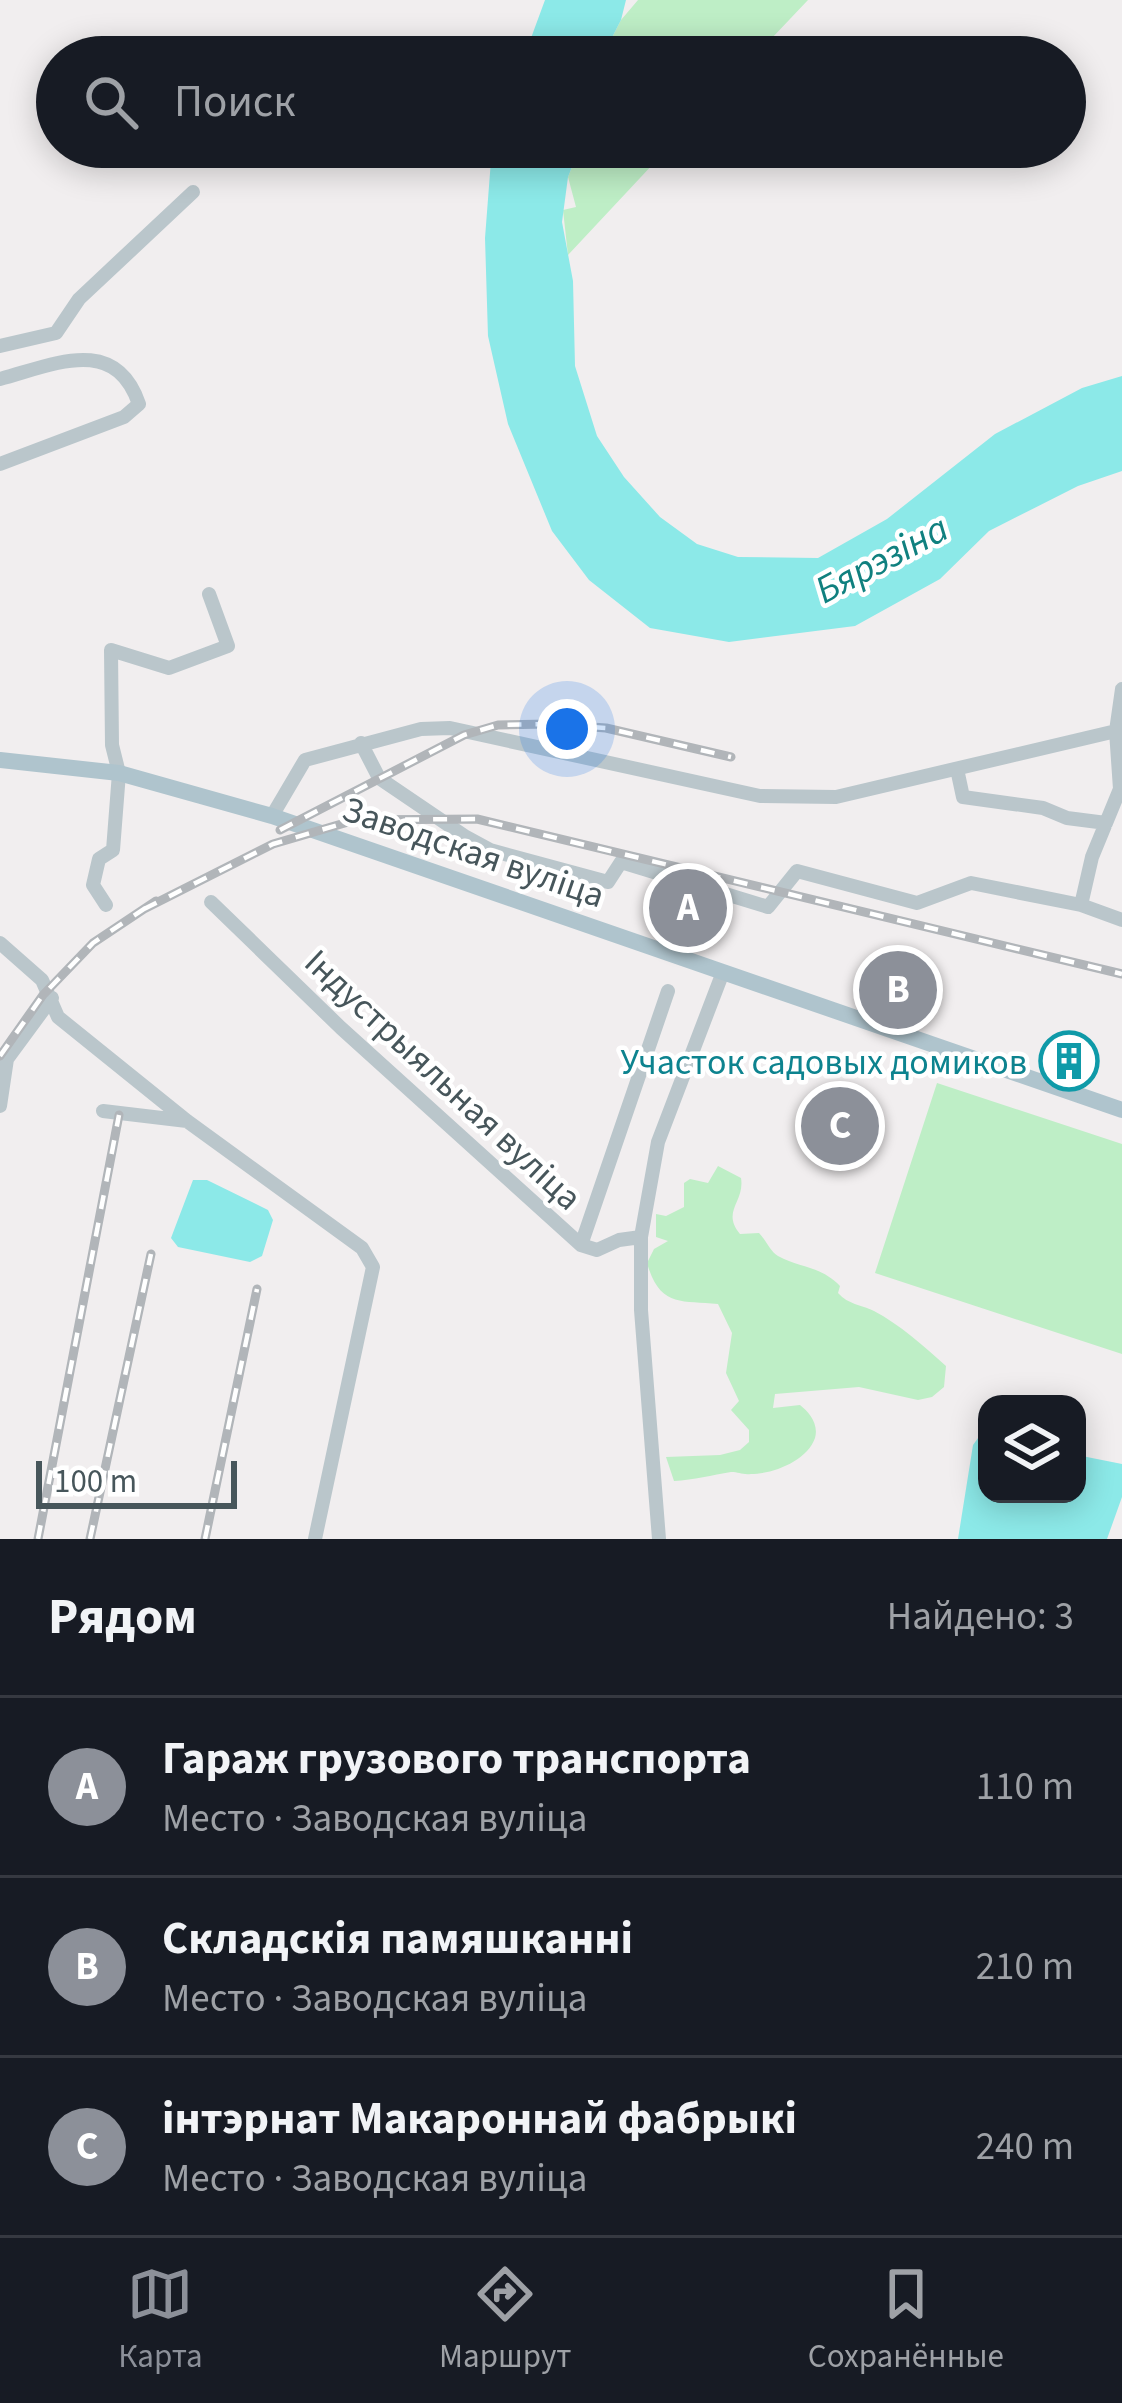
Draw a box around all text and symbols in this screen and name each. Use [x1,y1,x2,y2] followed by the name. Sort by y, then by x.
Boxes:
[36,36,1086,168] search box
[78,69,144,135] icon: search
[174,70,296,134] text: Поиск
[805,501,959,618] water label: Бярэзіна
[537,699,597,759] your location
[336,784,611,921] street label: Заводская вуліца
[649,863,727,953] pin: A
[293,938,593,1222] street label: Індустрыяльная вуліца
[859,945,937,1035] pin: B
[1038,1030,1100,1092] building icon: Участок садовых домиков
[620,1037,1027,1088] place label: Участок садовых домиков
[801,1081,879,1171] pin: C
[978,1395,1086,1503] map controls
[978,1395,1086,1503] button: layers
[36,1455,237,1508] scale bar
[54,1458,137,1505] text: 100 m
[48,1581,197,1653] text: Рядом
[887,1589,1074,1645] text: Найдено: 3
[162,1727,751,1791] text: Гараж грузового транспорта
[76,1759,98,1815] text: A
[976,1759,1074,1815] text: 110 m
[162,1791,588,1847] text: Место · Заводская вуліца
[162,1907,633,1971] text: Складскія памяшканні
[75,1939,99,1995] text: B
[976,1939,1074,1995] text: 210 m
[162,1971,588,2027] text: Место · Заводская вуліца
[162,2087,797,2151] text: інтэрнат Макароннай фабрыкі
[76,2119,98,2175] text: C
[976,2119,1074,2175] text: 240 m
[162,2151,588,2207] text: Место · Заводская вуліца
[118,2261,203,2380] tab: Карта
[439,2261,572,2380] tab: Маршрут
[808,2261,1004,2380] tab: Сохранённые

